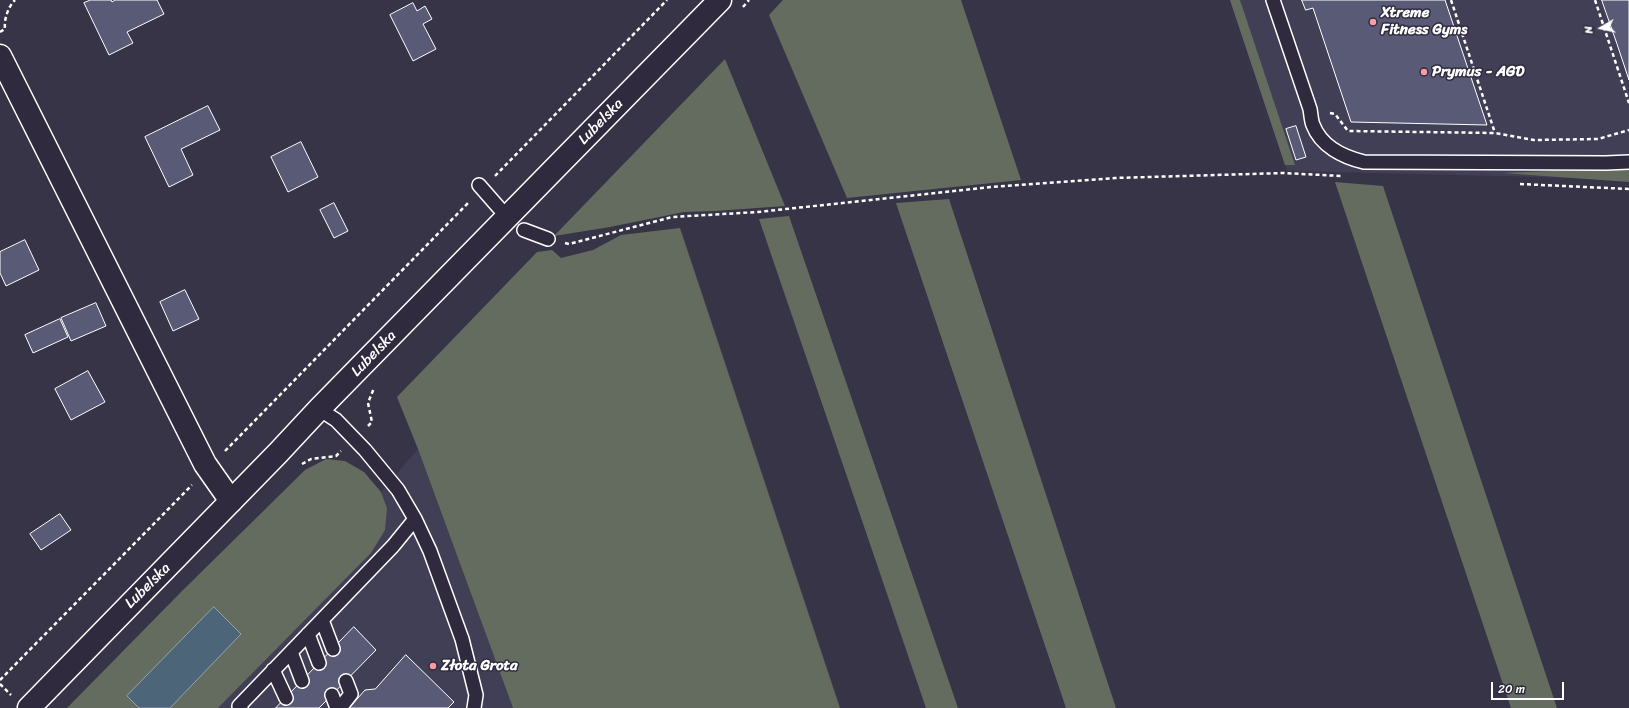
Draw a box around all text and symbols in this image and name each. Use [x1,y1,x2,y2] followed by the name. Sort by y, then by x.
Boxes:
[1381,4,1467,39] place label: Xtreme Fitness Gyms
[1581,8,1621,48] north arrow
[1368,17,1378,27] marker: Xtreme Fitness Gyms
[1579,25,1599,35] text: N
[1432,63,1524,81] place label: Prymus - AGD
[1419,67,1429,77] marker: Prymus - AGD
[575,95,627,149] street label: Lubelska
[348,327,400,381] street label: Lubelska
[122,560,174,612] street label: Lubelska
[441,657,518,675] place label: Złota Grota
[428,661,438,671] marker: Złota Grota
[1493,674,1566,700] scale bar
[1498,678,1525,700] text: 20 m

